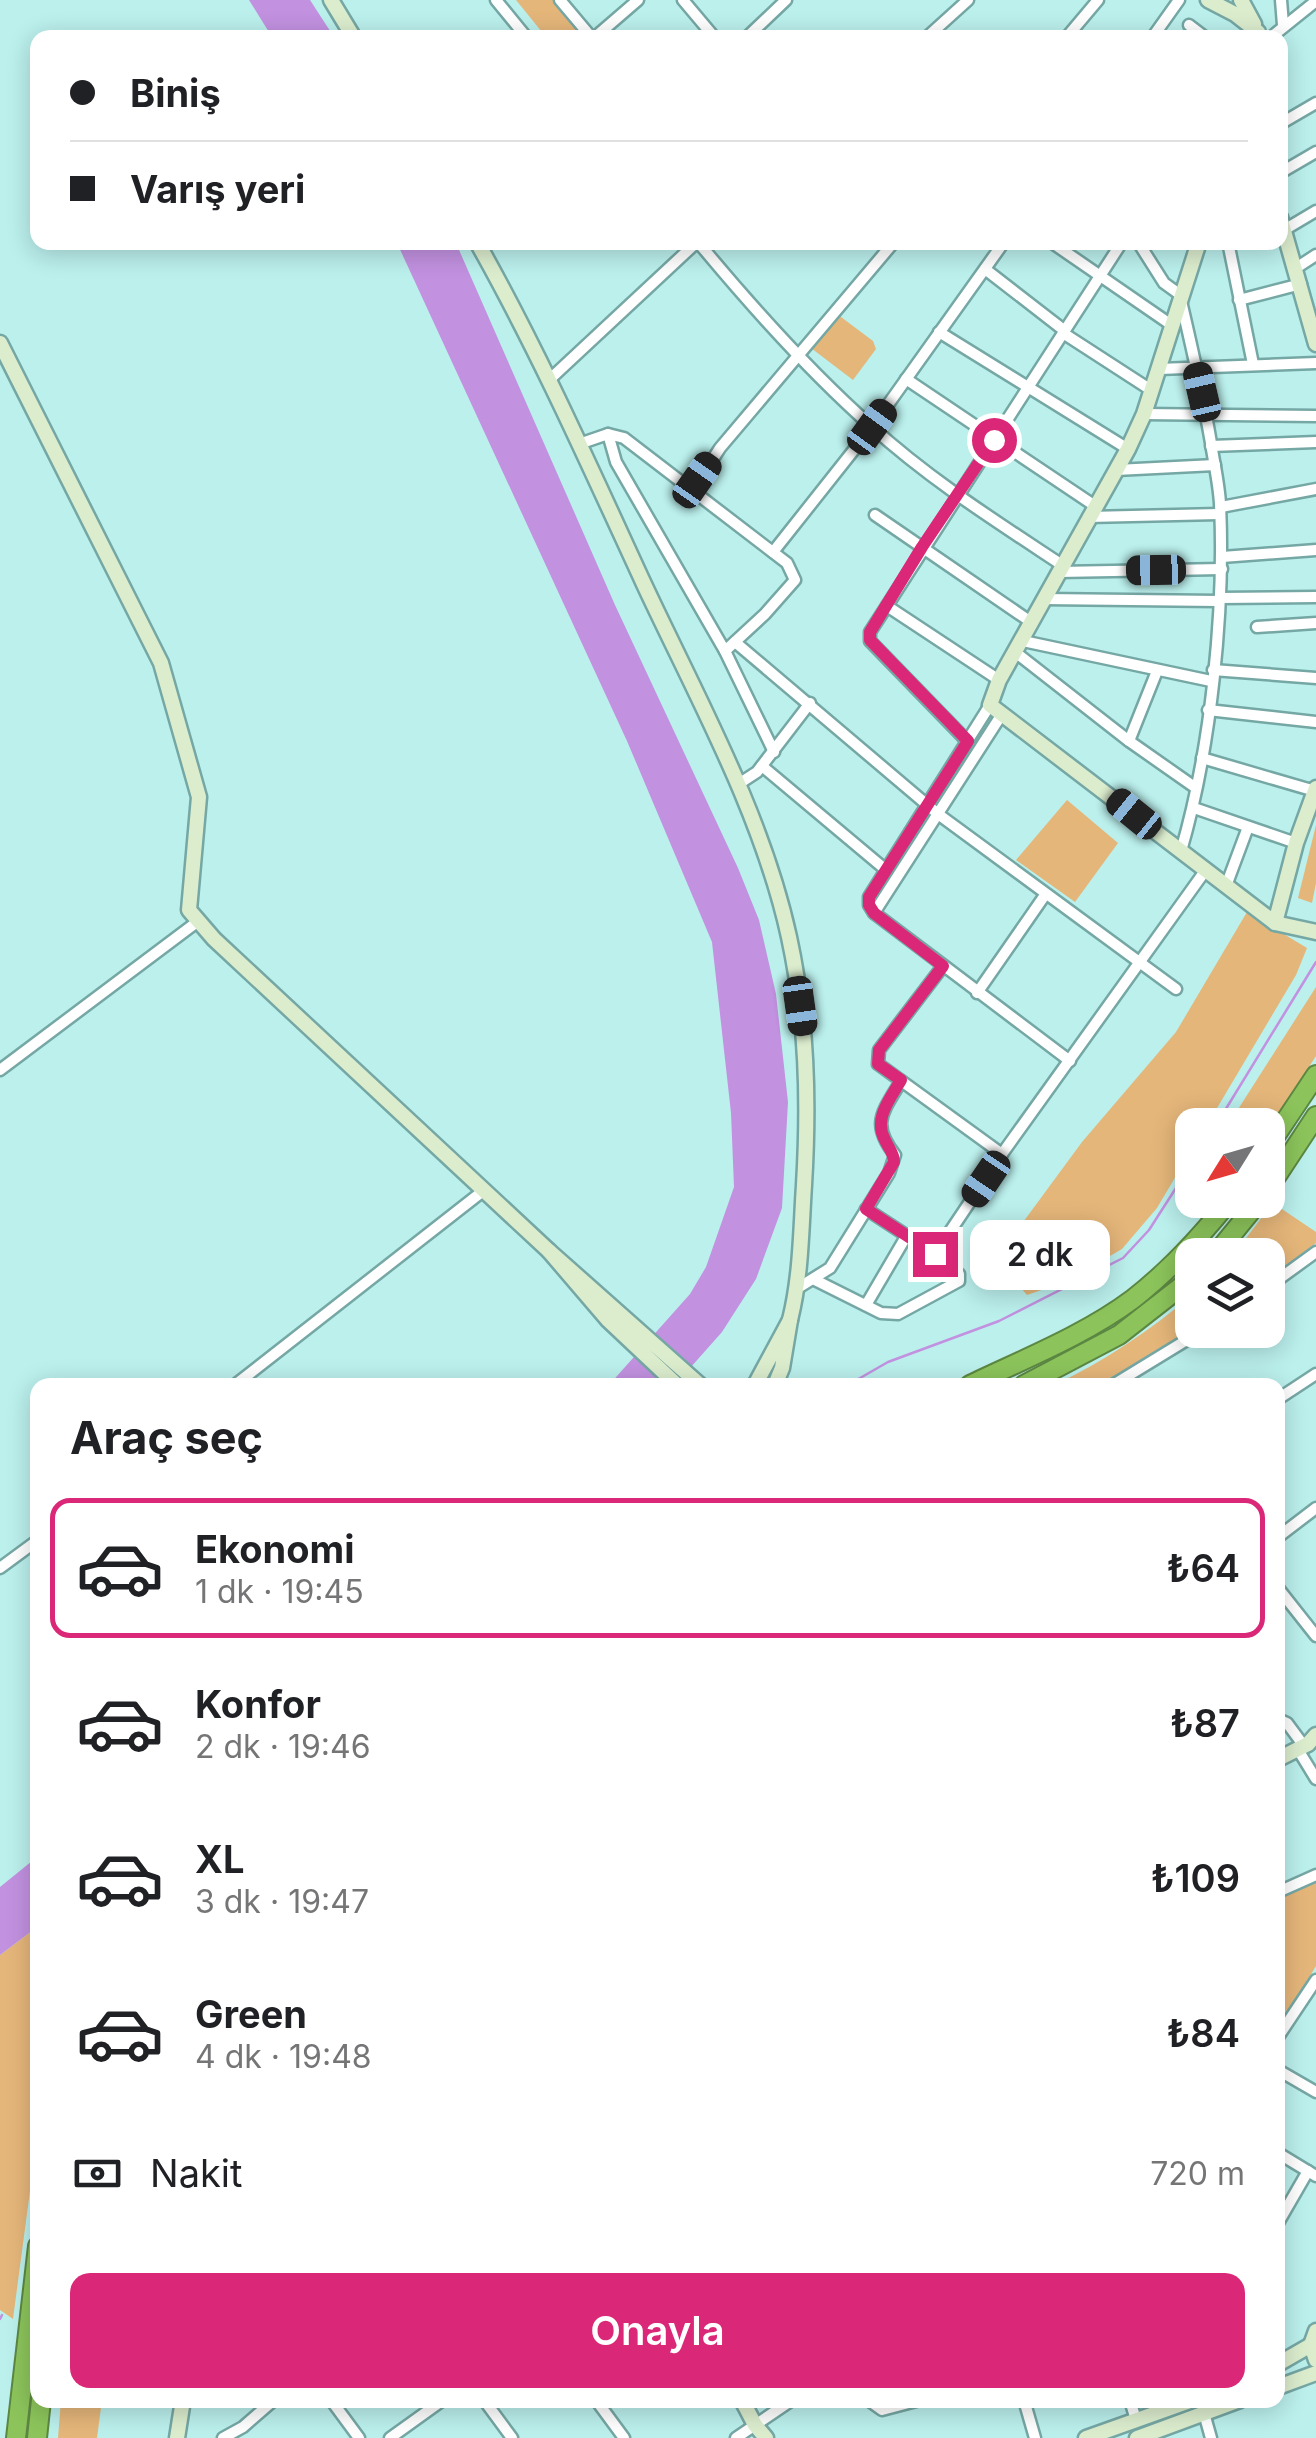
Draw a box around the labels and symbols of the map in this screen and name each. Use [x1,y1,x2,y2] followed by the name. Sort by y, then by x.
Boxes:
[1181,359,1223,425] car
[842,394,902,460] car
[972,418,1017,463] route start
[668,447,726,513] car
[1126,554,1186,586] car
[1101,783,1167,845] car
[781,974,819,1038] car
[1175,1108,1285,1218] north arrow
[957,1146,1015,1212] car
[970,1219,1110,1289] callout: 2 dk
[913,1232,958,1277] route end

